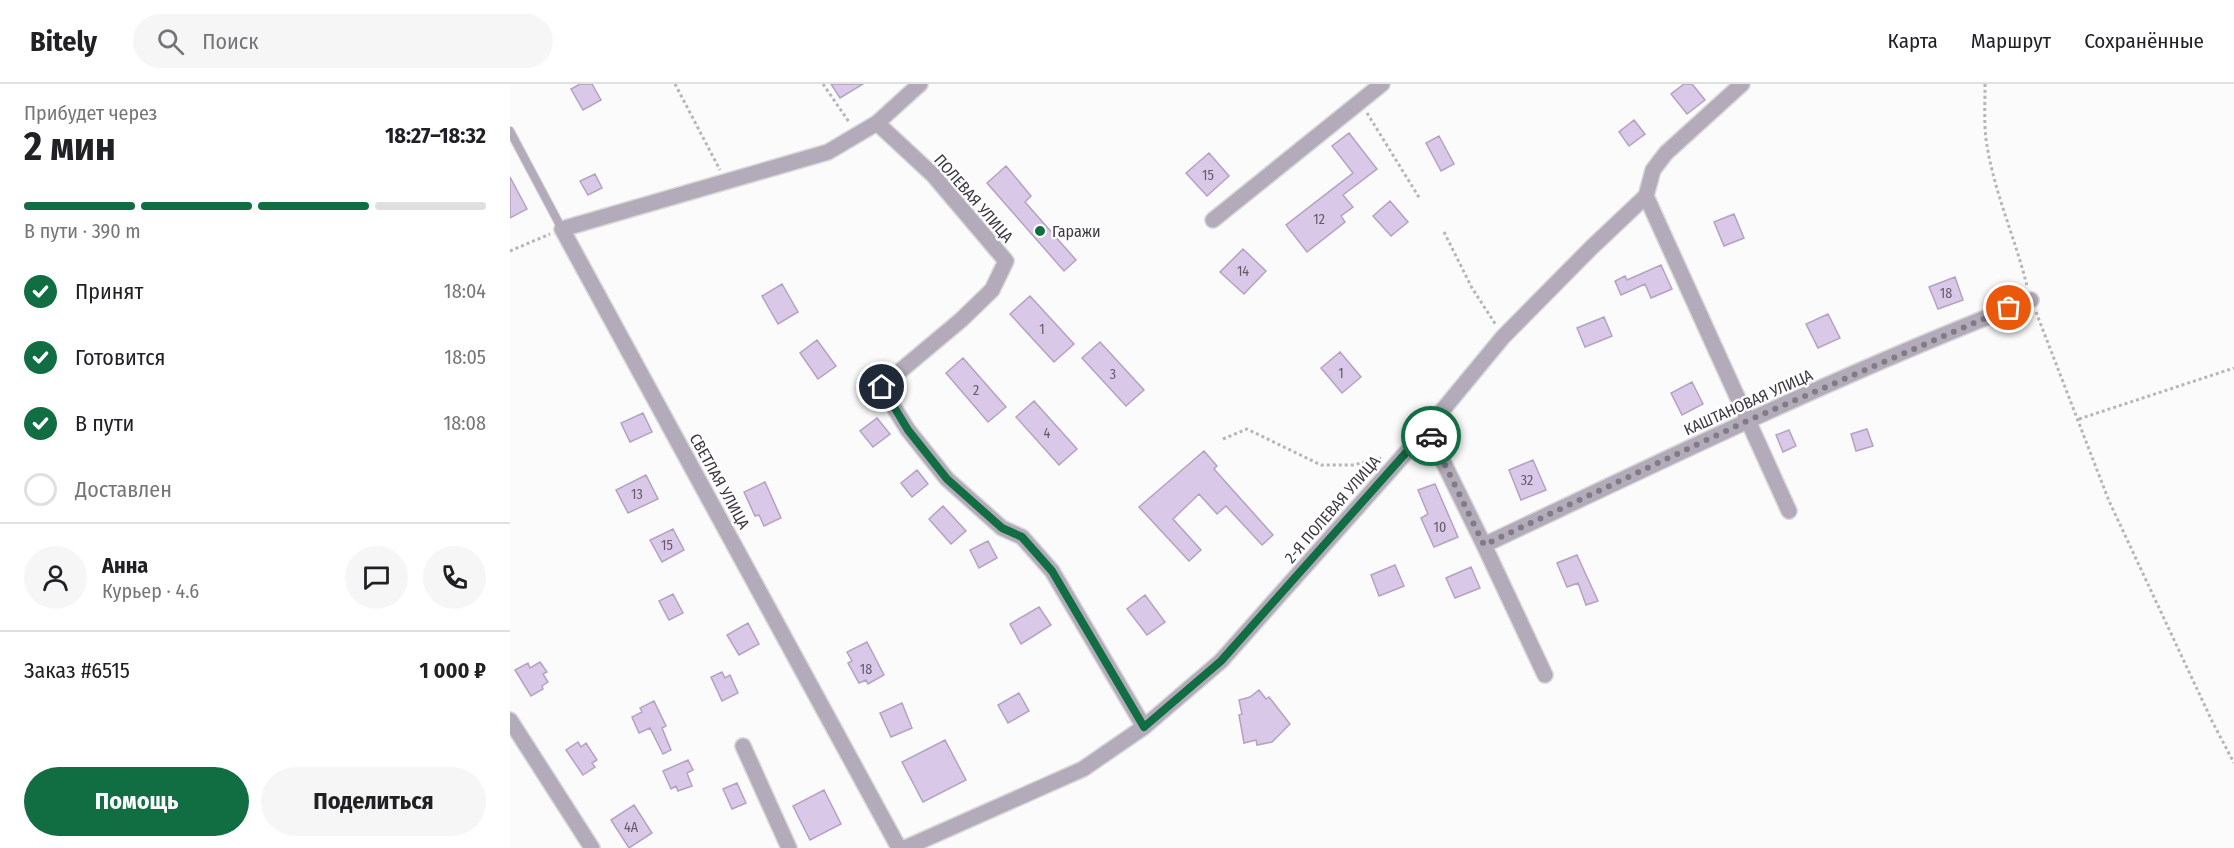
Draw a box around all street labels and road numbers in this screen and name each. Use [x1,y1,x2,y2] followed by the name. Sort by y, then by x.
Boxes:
[930,150,1017,247] street label: ПОЛЕВАЯ УЛИЦА
[1681,365,1816,439] street label: КАШТАНОВАЯ УЛИЦА
[686,430,754,533] street label: СВЕТЛАЯ УЛИЦА
[1281,451,1384,567] street label: 2-Я ПОЛЕВАЯ УЛИЦА

